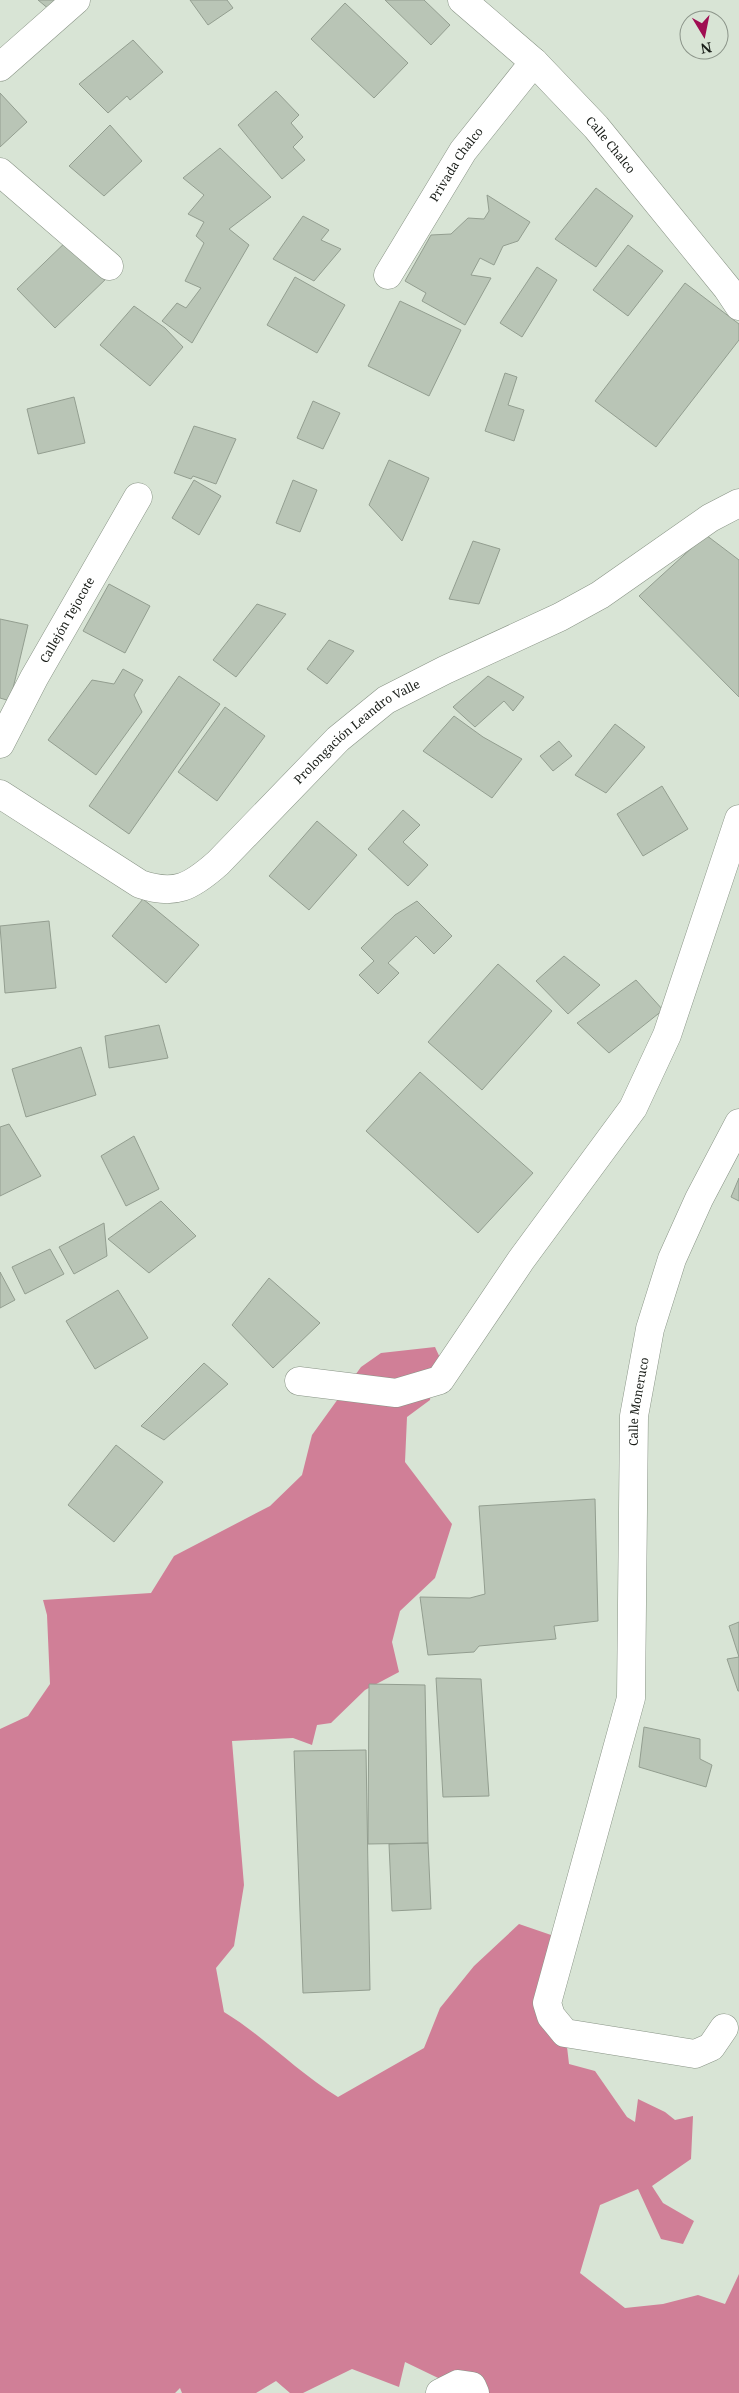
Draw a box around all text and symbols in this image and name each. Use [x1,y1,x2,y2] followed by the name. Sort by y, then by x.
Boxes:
[679,10,729,60] north arrow
[699,38,713,59] text: N
[582,112,640,177] street label: Calle Chalco
[425,123,487,205] street label: Privada Chalco
[35,574,98,666] street label: Callejón Tejocote
[290,675,423,787] street label: Prolongación Leandro Valle
[625,1356,653,1446] street label: Calle Moneruco

